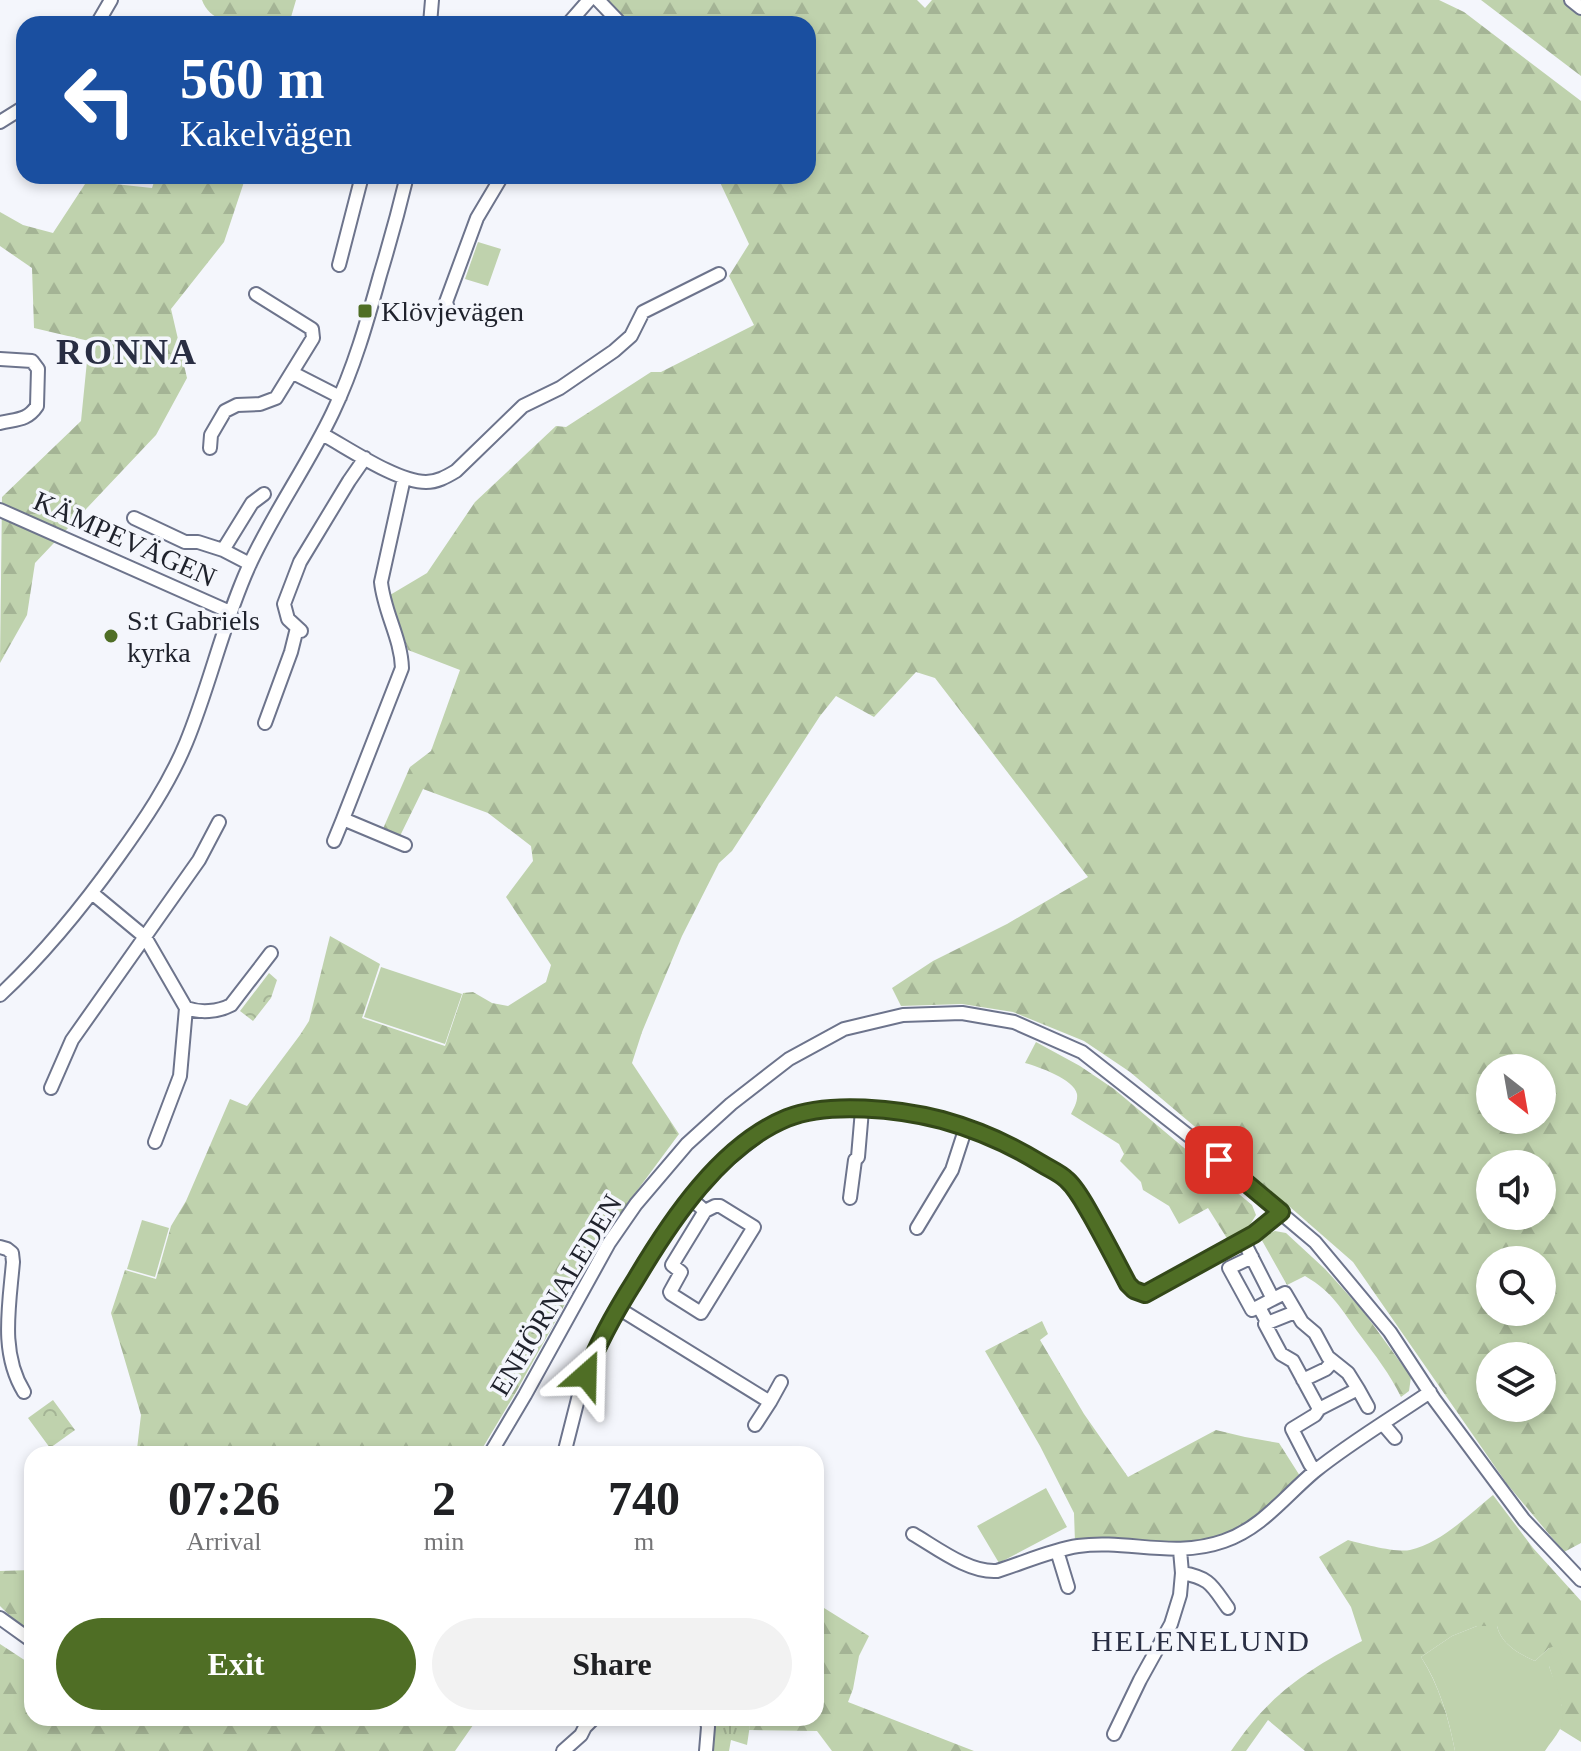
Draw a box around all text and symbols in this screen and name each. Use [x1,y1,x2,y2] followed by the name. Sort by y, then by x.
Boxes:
[48,48,152,152] icon: left
[180,48,325,110] text: 560 m
[180,114,352,154] text: Kakelvägen
[381,296,524,327] place label: Klövjevägen
[356,302,374,320] marker: Klövjevägen
[56,332,198,372] district label: RONNA
[29,485,221,593] street label: KÄMPEVÄGEN
[127,605,260,668] place label: S:t Gabriels kyrka
[102,627,120,645] marker: S:t Gabriels kyrka
[1476,1054,1556,1134] north arrow
[1476,1054,1556,1422] map controls
[1185,1126,1253,1194] pin
[1197,1138,1241,1182] icon: arrive
[1476,1150,1556,1230] button: sound
[484,1189,628,1401] street label: ENHÖRNALEDEN
[1476,1246,1556,1326] button: search
[544,1333,628,1417] position arrow
[1476,1342,1556,1422] button: layers
[168,1472,280,1525] text: 07:26
[432,1472,456,1525] text: 2
[608,1472,680,1525] text: 740
[186,1527,261,1556] text: Arrival
[424,1527,464,1556] text: min
[634,1527,654,1556] text: m
[56,1618,416,1710] button: Exit
[432,1618,792,1710] button: Share
[1091,1624,1311,1657] district label: HELENELUND

